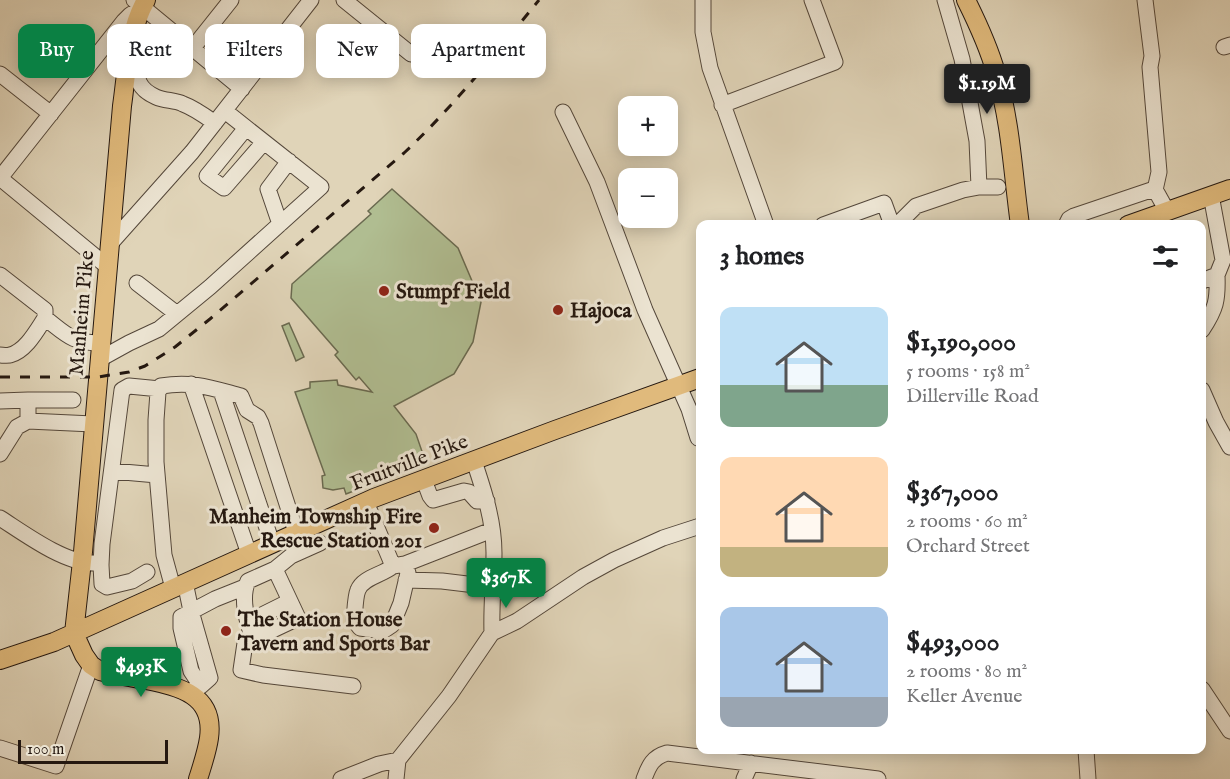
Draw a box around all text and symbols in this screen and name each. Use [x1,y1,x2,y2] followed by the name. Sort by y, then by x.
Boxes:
[18,24,95,78] chip: Buy
[107,24,193,78] chip: Rent
[205,24,304,78] chip: Filters
[316,24,399,78] chip: New
[411,24,546,78] chip: Apartment
[938,64,1036,115] pin: $1.19M
[958,71,1016,96] text: $1.19M
[618,96,678,228] map controls
[618,96,678,156] button: +
[618,168,678,228] button: −
[720,240,804,273] text: 3 homes
[1149,240,1182,273] icon: filters
[64,249,101,377] street label: Manheim Pike
[396,279,511,306] place label: Stumpf Field
[377,284,391,298] marker: Stumpf Field
[570,298,632,325] place label: Hajoca
[551,303,565,317] marker: Hajoca
[906,326,1016,359] text: $1,190,000
[768,331,840,403] icon: home
[906,359,1030,384] text: 5 rooms · 158 m²
[906,384,1039,409] text: Dillerville Road
[347,429,472,498] street label: Fruitville Pike
[906,476,998,509] text: $367,000
[768,481,840,553] icon: home
[209,504,422,555] place label: Manheim Township Fire Rescue Station 201
[906,509,1028,534] text: 2 rooms · 60 m²
[427,521,441,535] marker: Manheim Township Fire Rescue Station 201
[906,534,1030,559] text: Orchard Street
[464,558,548,609] pin: $367K
[481,565,531,590] text: $367K
[237,607,430,658] place label: The Station House Tavern and Sports Bar
[219,624,233,638] marker: The Station House Tavern and Sports Bar
[906,626,999,659] text: $493,000
[768,631,840,703] icon: home
[99,647,183,698] pin: $493K
[115,654,167,679] text: $493K
[906,659,1027,684] text: 2 rooms · 80 m²
[906,684,1023,709] text: Keller Avenue
[18,737,168,764] scale bar
[27,740,64,760] text: 100 m

